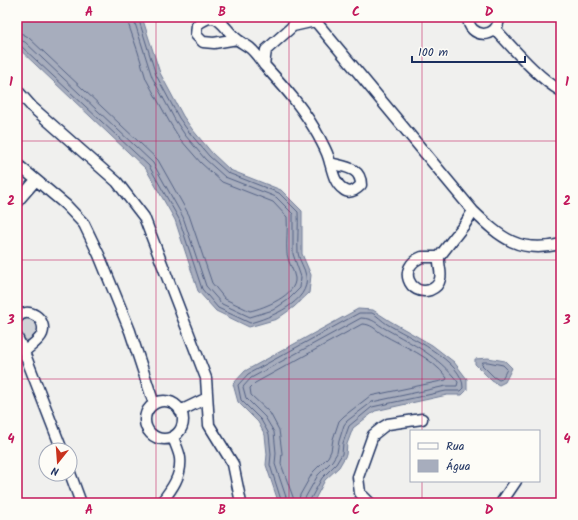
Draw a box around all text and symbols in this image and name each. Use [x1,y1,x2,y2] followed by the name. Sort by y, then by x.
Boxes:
[85,2,93,23] text: A
[218,2,226,23] text: B
[352,2,360,23] text: C
[485,2,494,23] text: D
[412,38,525,64] scale bar
[418,43,449,62] text: 100 m
[9,72,13,93] text: 1
[565,72,569,93] text: 1
[7,191,15,212] text: 2
[563,191,571,212] text: 2
[6,310,15,331] text: 3
[562,310,571,331] text: 3
[7,429,15,450] text: 4
[563,429,571,450] text: 4
[410,430,540,482] legend
[446,437,465,456] text: Rua
[38,442,78,482] north arrow
[446,457,471,476] text: Água
[49,461,61,480] text: N
[85,500,93,520] text: A
[218,500,226,520] text: B
[352,500,360,520] text: C
[485,500,494,520] text: D

